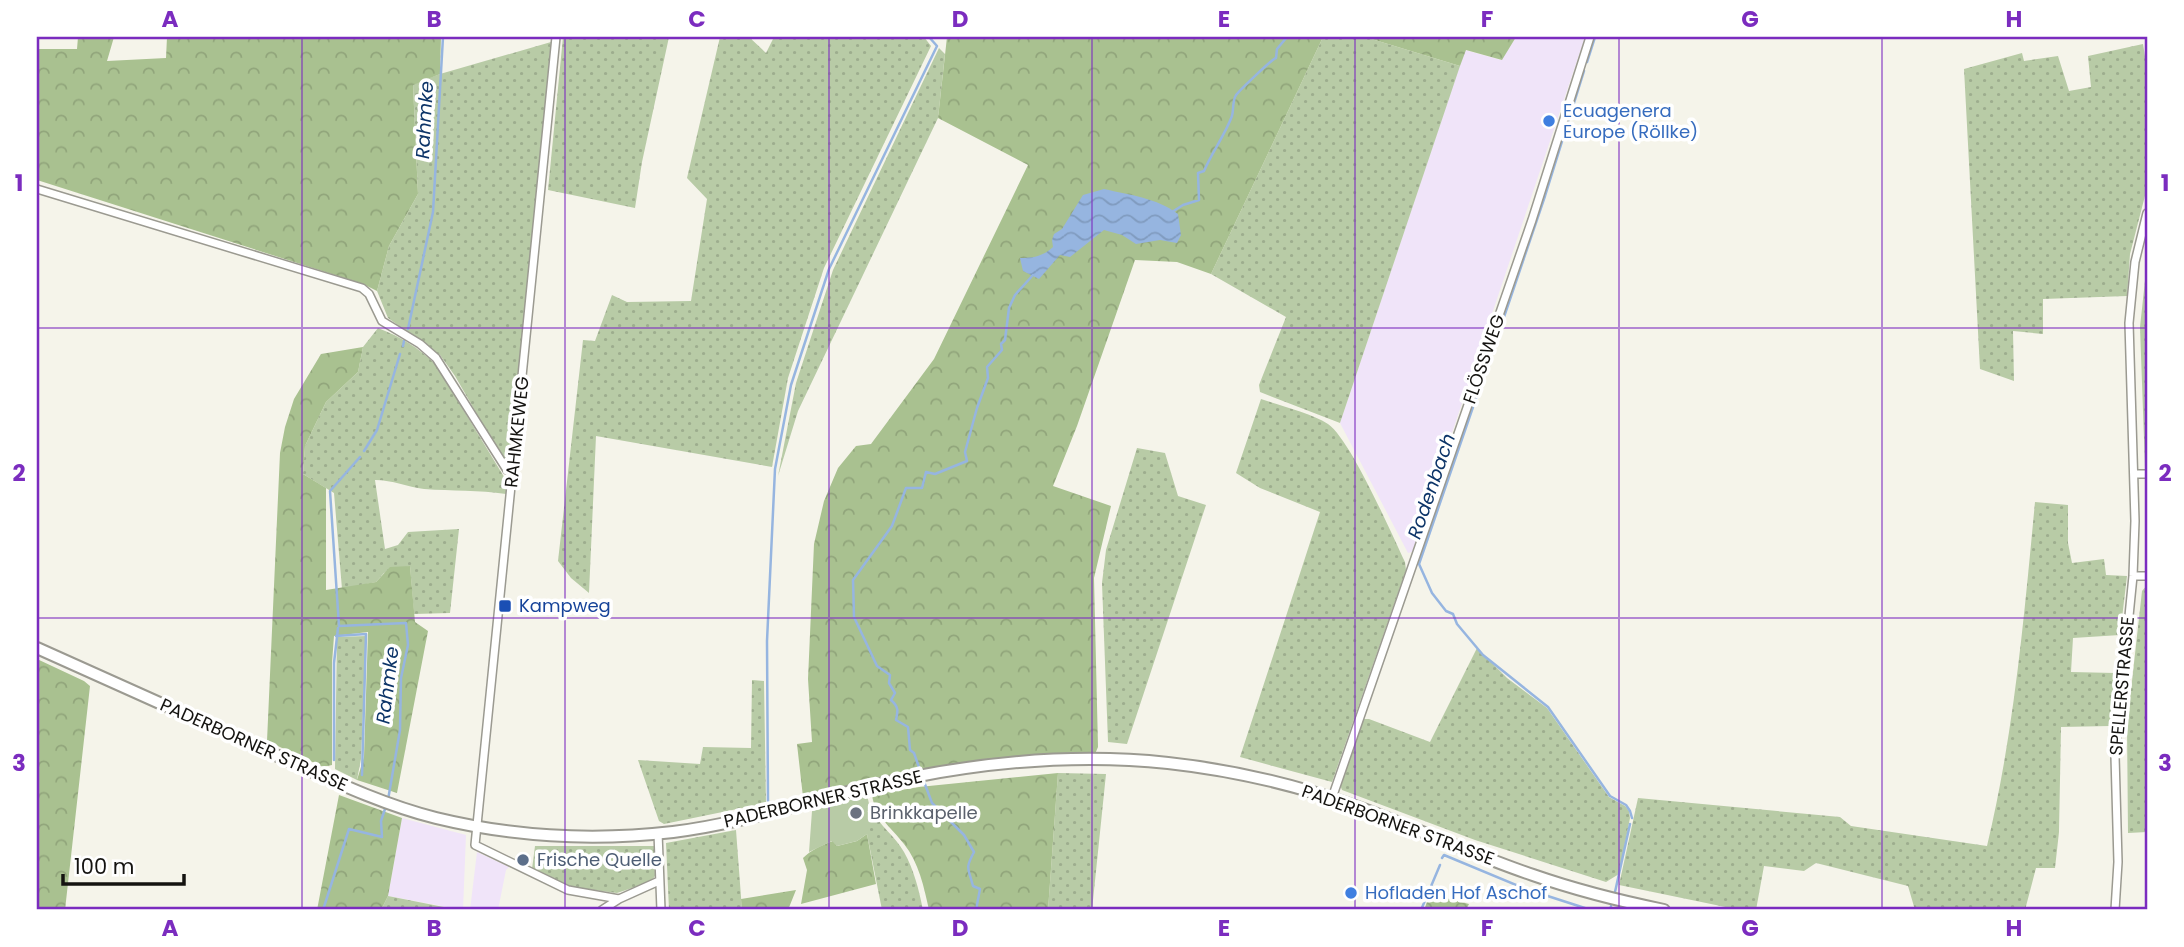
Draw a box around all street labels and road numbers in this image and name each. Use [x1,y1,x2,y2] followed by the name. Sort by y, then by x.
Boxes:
[1457,311,1510,407] street label: FLÖSSWEG
[498,375,535,489] street label: RAHMKEWEG
[2103,615,2140,757] street label: SPELLERSTRASSE
[156,692,352,797] street label: PADERBORNER STRASSE
[721,764,925,834] street label: PADERBORNER STRASSE
[1299,778,1498,871] street label: PADERBORNER STRASSE

